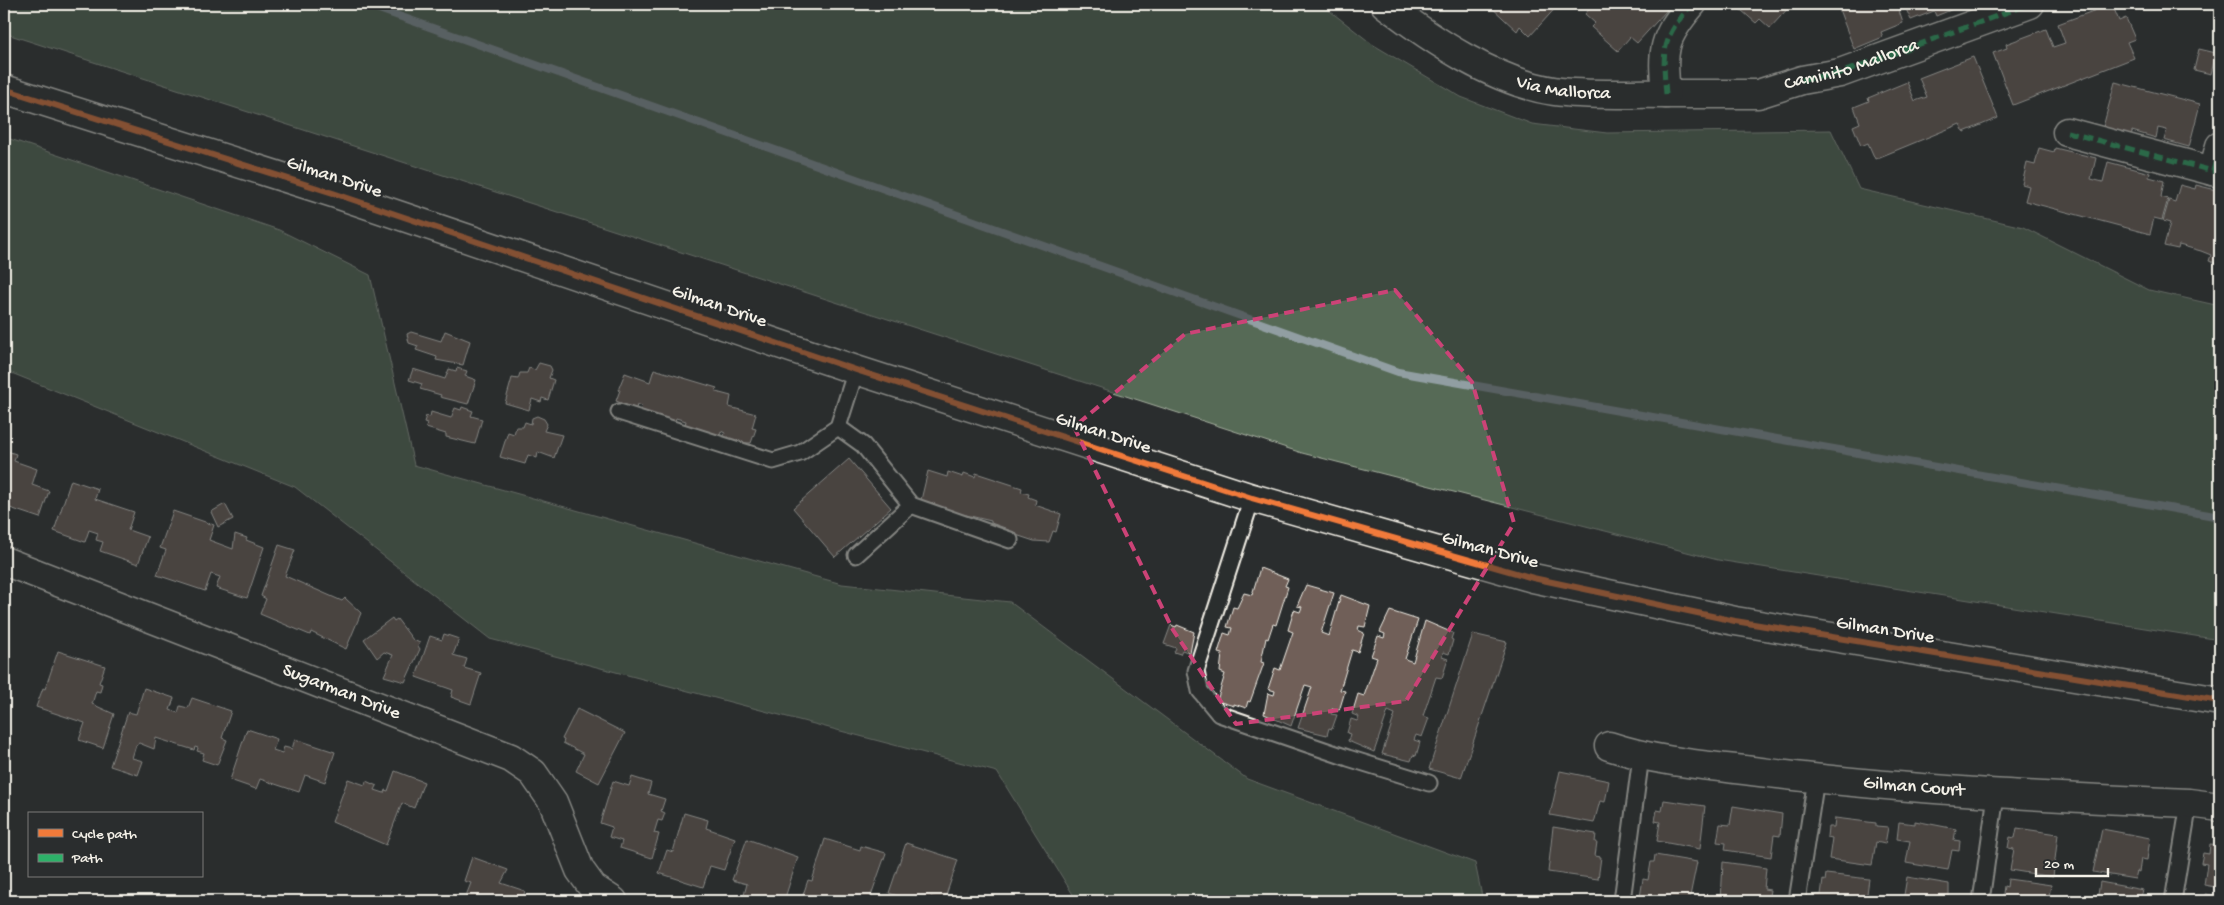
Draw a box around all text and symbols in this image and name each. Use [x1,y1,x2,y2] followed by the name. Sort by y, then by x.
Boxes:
[1781,33,1923,96] street label: Caminito Mallorca
[1512,70,1612,106] street label: Via Mallorca
[283,152,385,204] street label: Gilman Drive
[668,280,770,334] street label: Gilman Drive
[1052,408,1154,460] street label: Gilman Drive
[1439,527,1541,575] street label: Gilman Drive
[1834,612,1936,650] street label: Gilman Drive
[279,659,404,726] street label: Sugarman Drive
[1862,772,1967,803] street label: Gilman Court
[28,812,202,878] legend
[72,826,137,844] text: Cycle path
[2036,845,2109,877] scale bar
[71,850,103,868] text: Path
[2044,856,2074,874] text: 20 m

